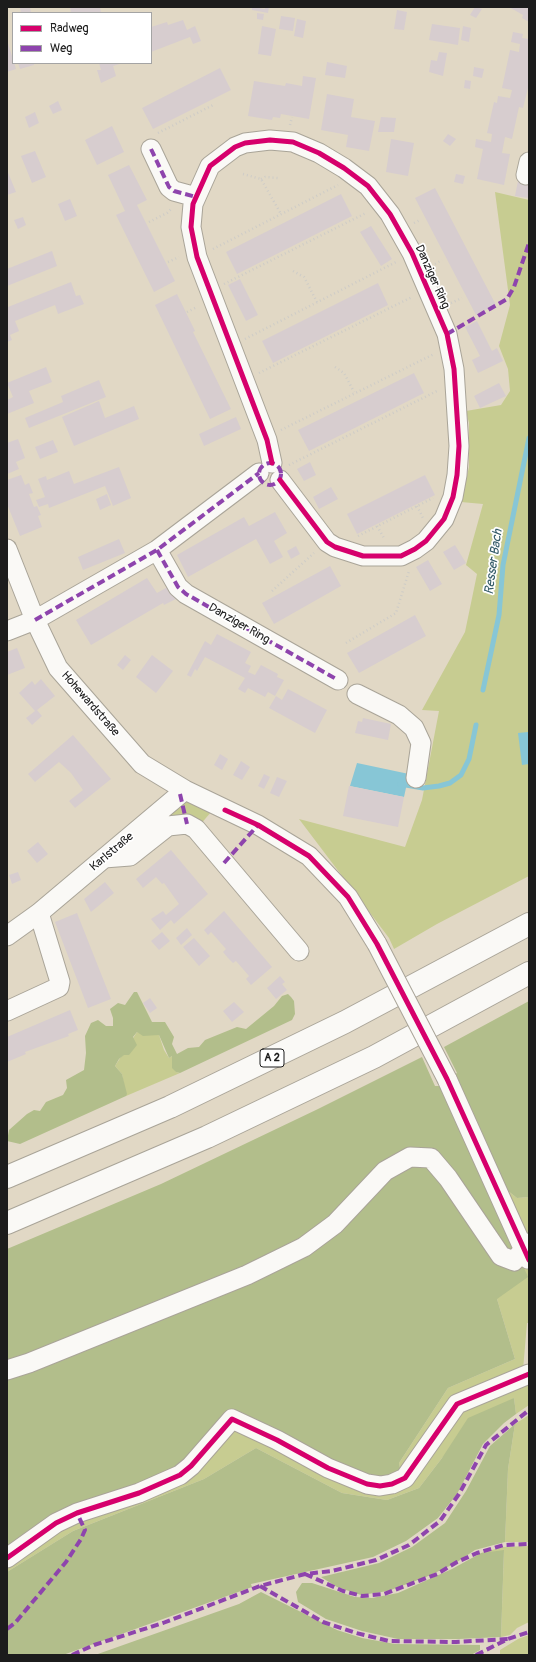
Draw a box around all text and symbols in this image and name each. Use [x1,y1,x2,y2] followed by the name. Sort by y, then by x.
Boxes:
[12,12,152,64] legend
[50,21,88,36] text: Radweg
[50,41,72,56] text: Weg
[411,243,453,311] street label: Danziger Ring
[482,528,506,596] water label: Resser Bach
[206,601,272,647] street label: Danziger Ring
[58,668,122,740] street label: Hohewardstraße
[87,830,137,874] street label: Karlstraße
[260,1049,284,1067] road number: A 2

